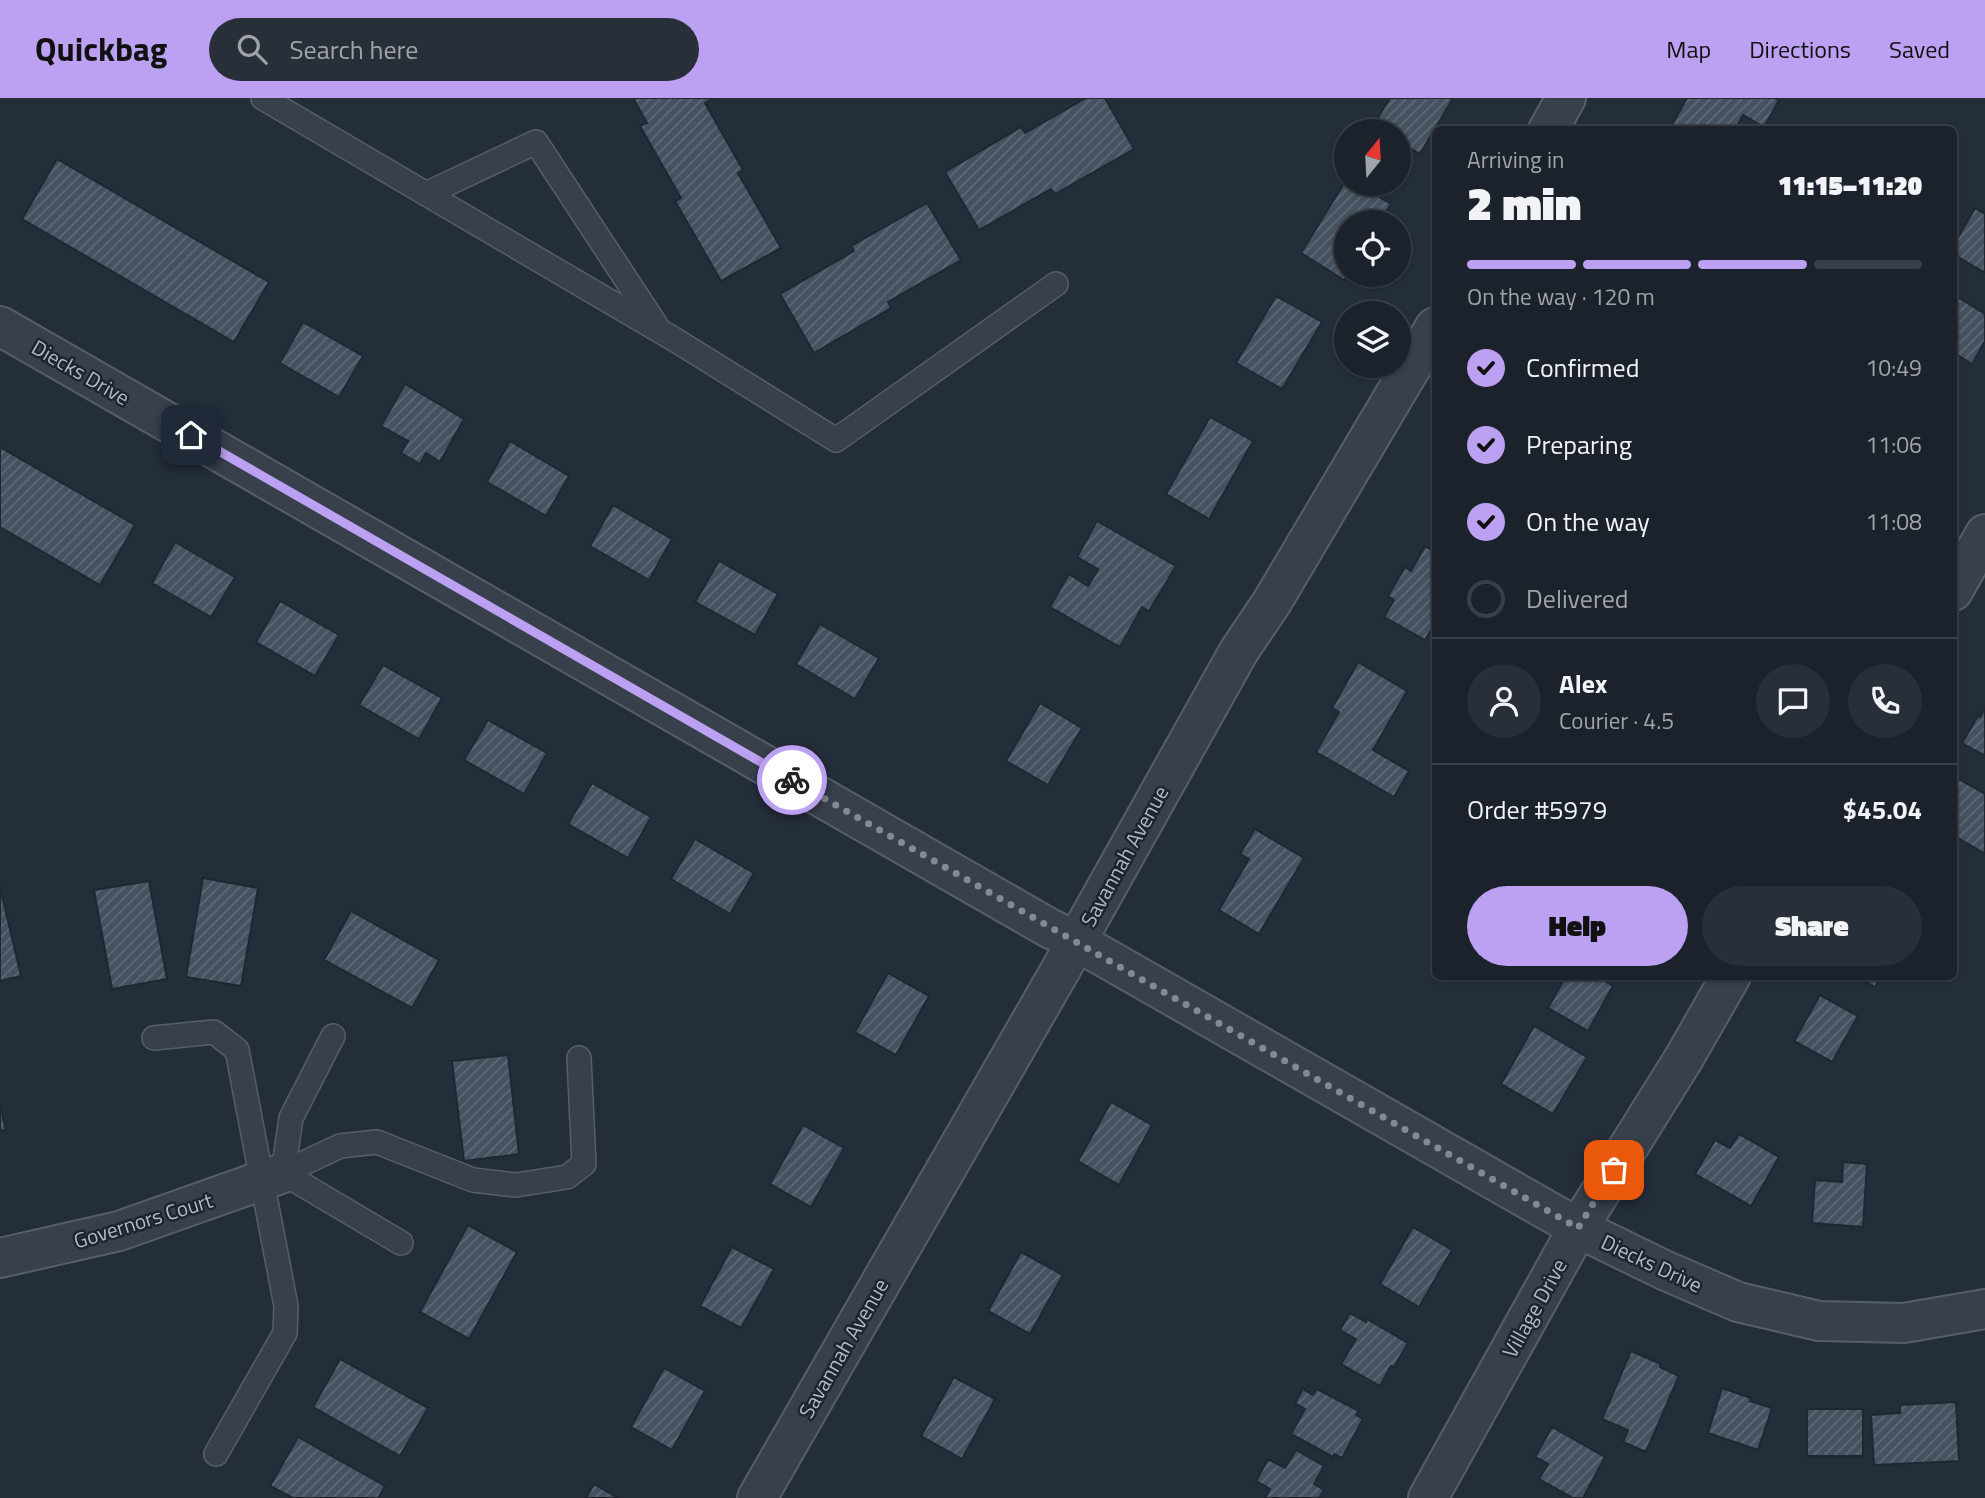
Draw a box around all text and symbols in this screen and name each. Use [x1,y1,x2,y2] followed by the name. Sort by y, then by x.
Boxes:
[209,18,699,81] search box
[35,24,167,74] text: Quickbag
[233,30,271,68] icon: search
[289,30,418,69] text: Search here
[1666,31,1711,67] text: Map
[1749,31,1851,67] text: Directions
[1889,31,1950,67] text: Saved
[1334,119,1410,196] north arrow
[1334,119,1411,378] map controls
[1467,142,1564,177] text: Arriving in
[1778,166,1922,205] text: 11:15–11:20
[1467,168,1581,238] text: 2 min
[1334,210,1411,287] button: locate
[1467,279,1655,314] text: On the way · 120 m
[1334,301,1411,378] button: layers
[26,331,136,413] street label: Diecks Drive
[1526,348,1640,387] text: Confirmed
[1467,349,1505,387] icon: check
[1865,350,1922,385] text: 10:49
[161,405,221,465] pin
[172,416,210,454] icon: home
[1526,425,1632,464] text: Preparing
[1467,426,1505,464] icon: check
[1865,427,1922,462] text: 11:06
[1526,502,1650,541] text: On the way
[1467,503,1505,541] icon: check
[1865,504,1922,539] text: 11:08
[1526,579,1629,618] text: Delivered
[1467,664,1541,738] button: person
[1559,664,1607,703] text: Alex
[1756,664,1830,738] button: chat
[1848,664,1922,738] button: phone
[1559,703,1674,738] text: Courier · 4.5
[757,745,827,815] courier
[773,761,811,799] icon: bike
[1072,780,1176,932] street label: Savannah Avenue
[1467,790,1607,829] text: Order #5979
[1843,790,1922,829] text: $45.04
[1467,886,1688,966] button: Help
[1702,886,1922,966] button: Share
[1584,1140,1644,1200] pin
[1595,1151,1633,1189] icon: bag
[70,1184,217,1256] street label: Governors Court
[1596,1226,1708,1300] street label: Diecks Drive
[1494,1253,1574,1363] street label: Village Drive
[790,1272,896,1424] street label: Savannah Avenue

